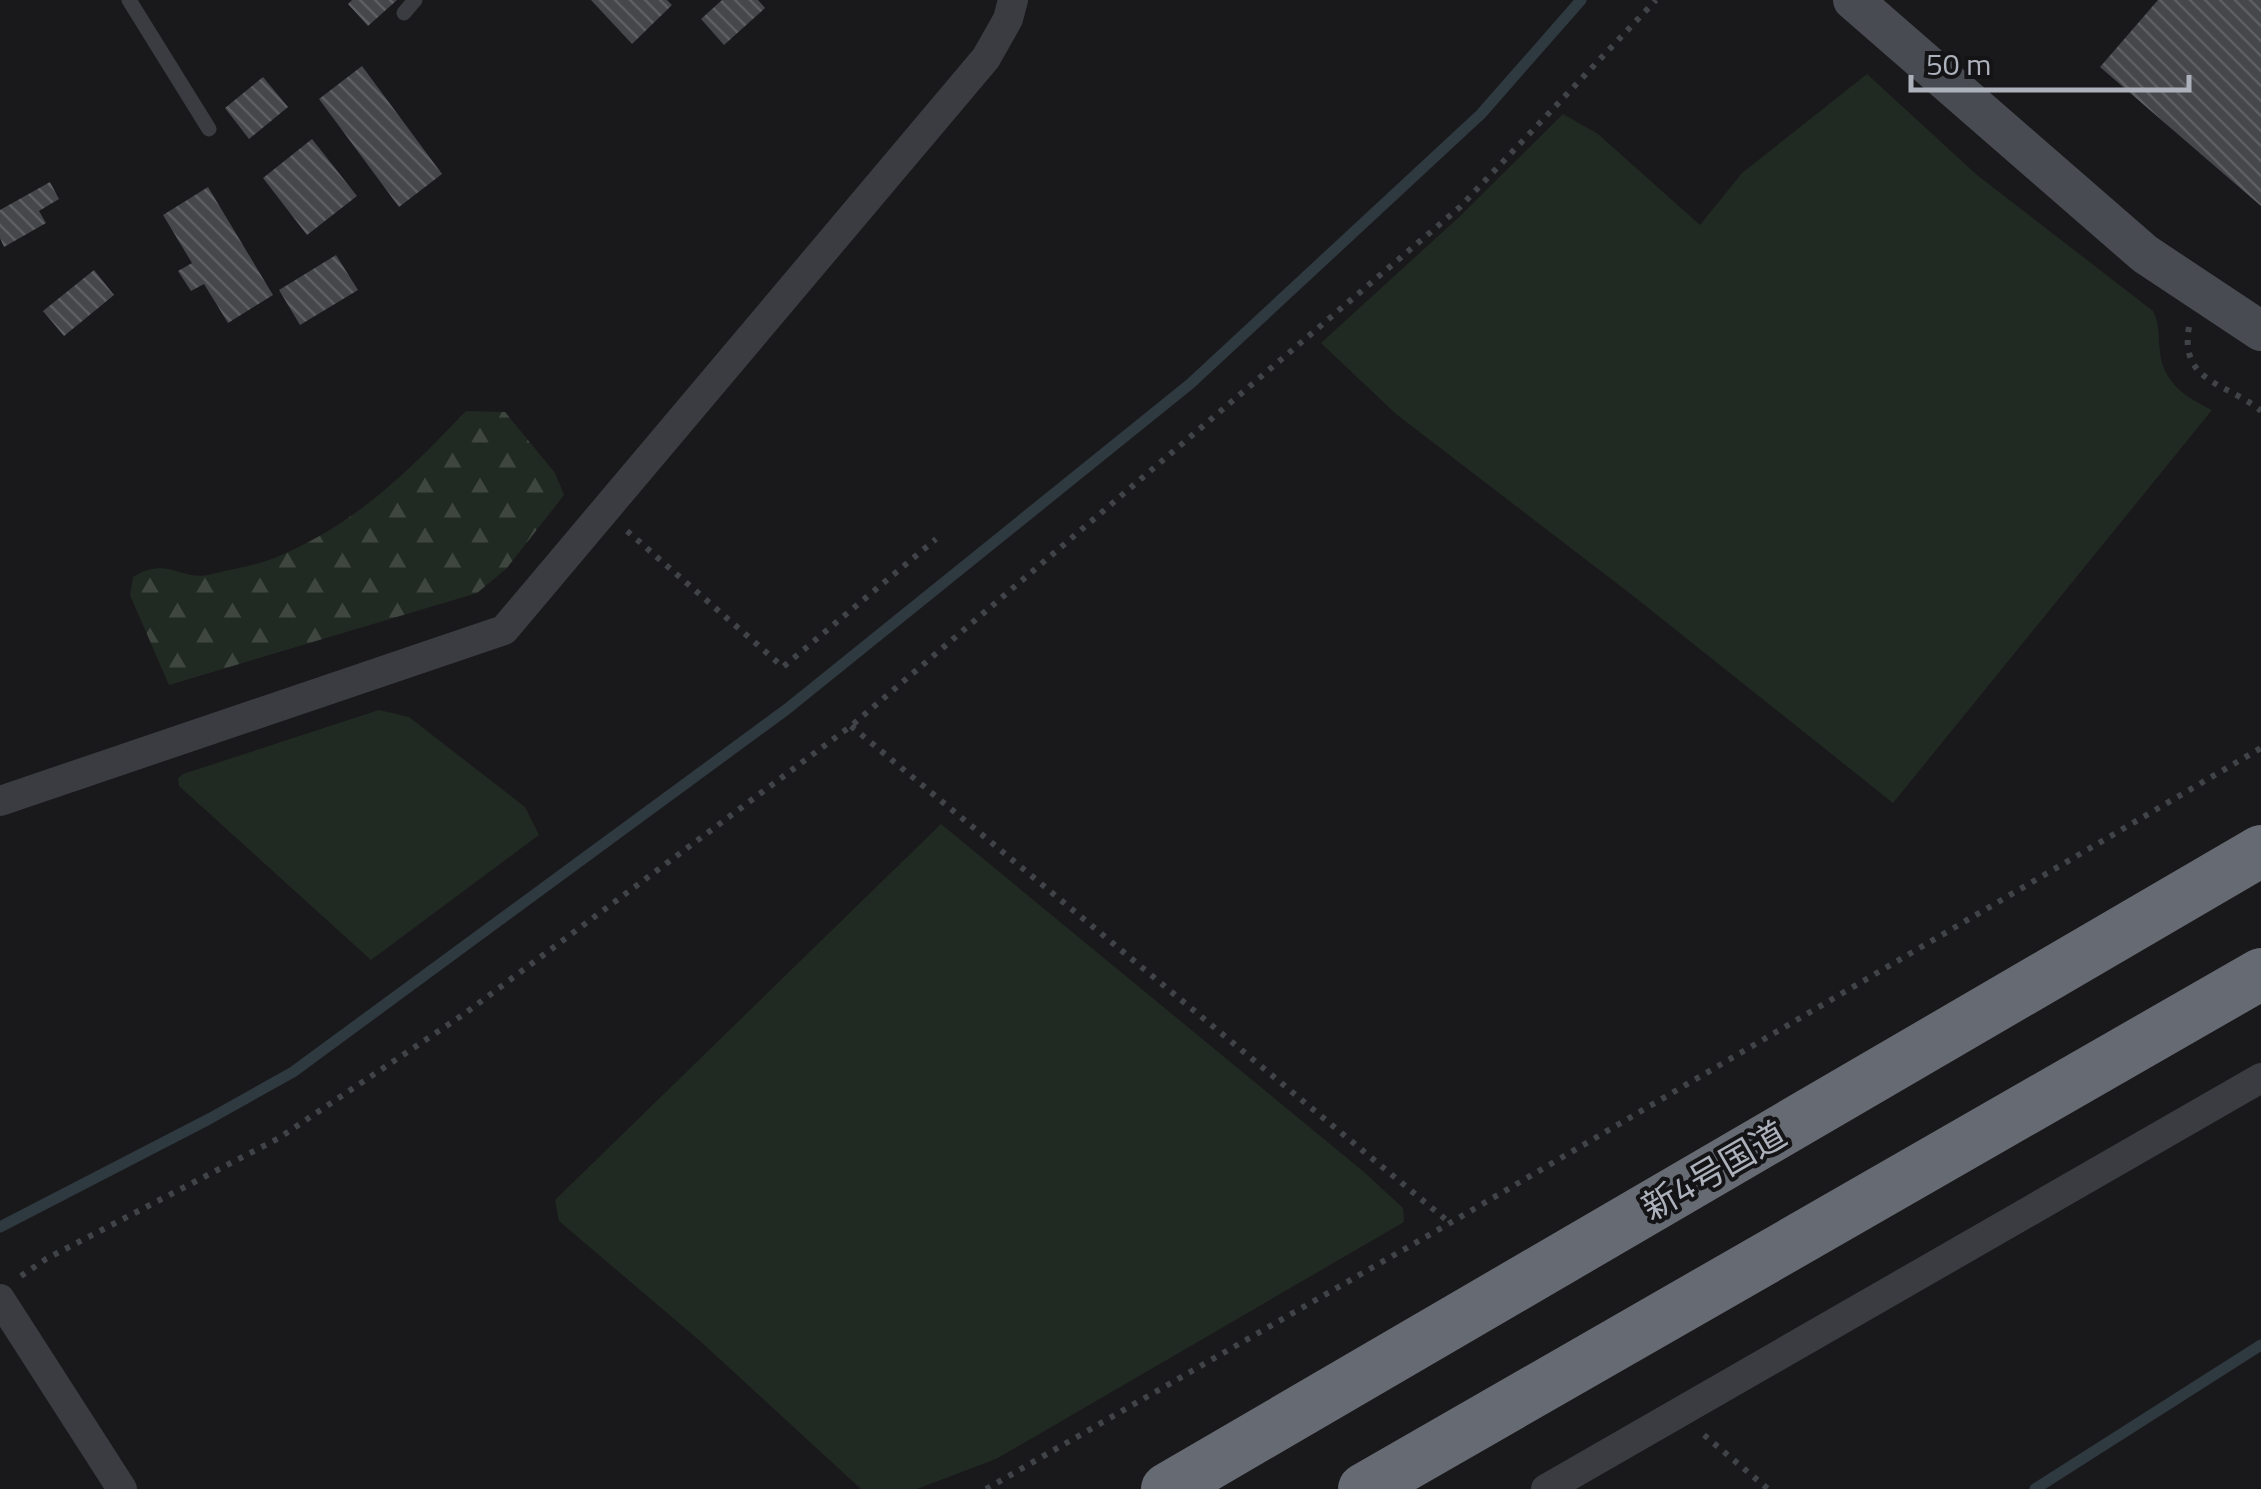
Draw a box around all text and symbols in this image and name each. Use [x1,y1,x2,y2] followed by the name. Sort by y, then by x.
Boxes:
[1911,30,2188,92] scale bar
[1926,41,1991,87] text: 50 m
[1631,1107,1796,1233] street label: 新4号国道

